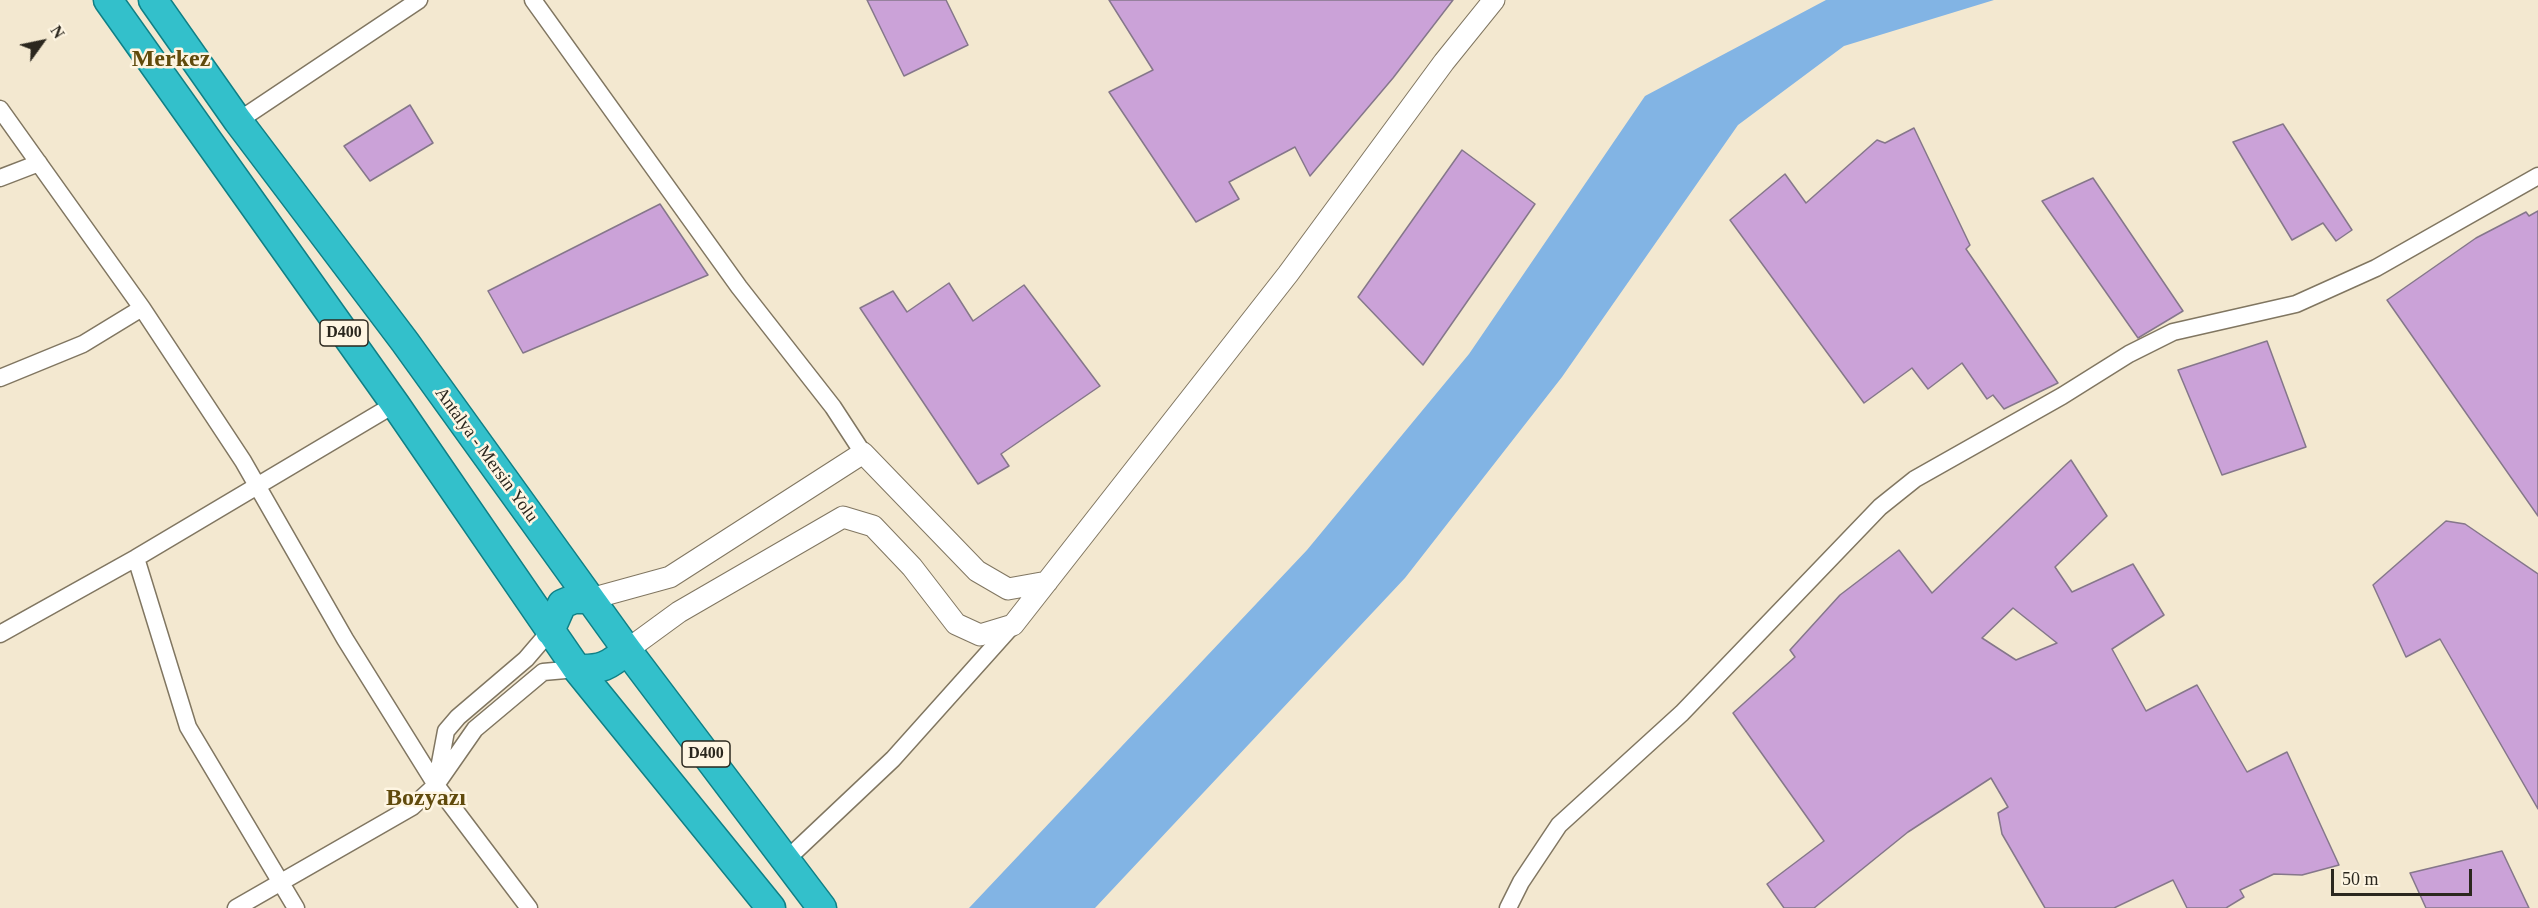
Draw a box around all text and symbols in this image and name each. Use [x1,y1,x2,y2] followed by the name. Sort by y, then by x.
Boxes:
[12,12,72,72] north arrow
[47,22,68,41] text: N
[132,46,210,74] district label: Merkez
[320,320,368,346] road number: D400
[430,383,542,527] street label: Antalya - Mersin Yolu
[682,741,730,767] road number: D400
[386,785,466,813] district label: Bozyazı
[2334,857,2475,895] scale bar
[2342,869,2379,889] text: 50 m

